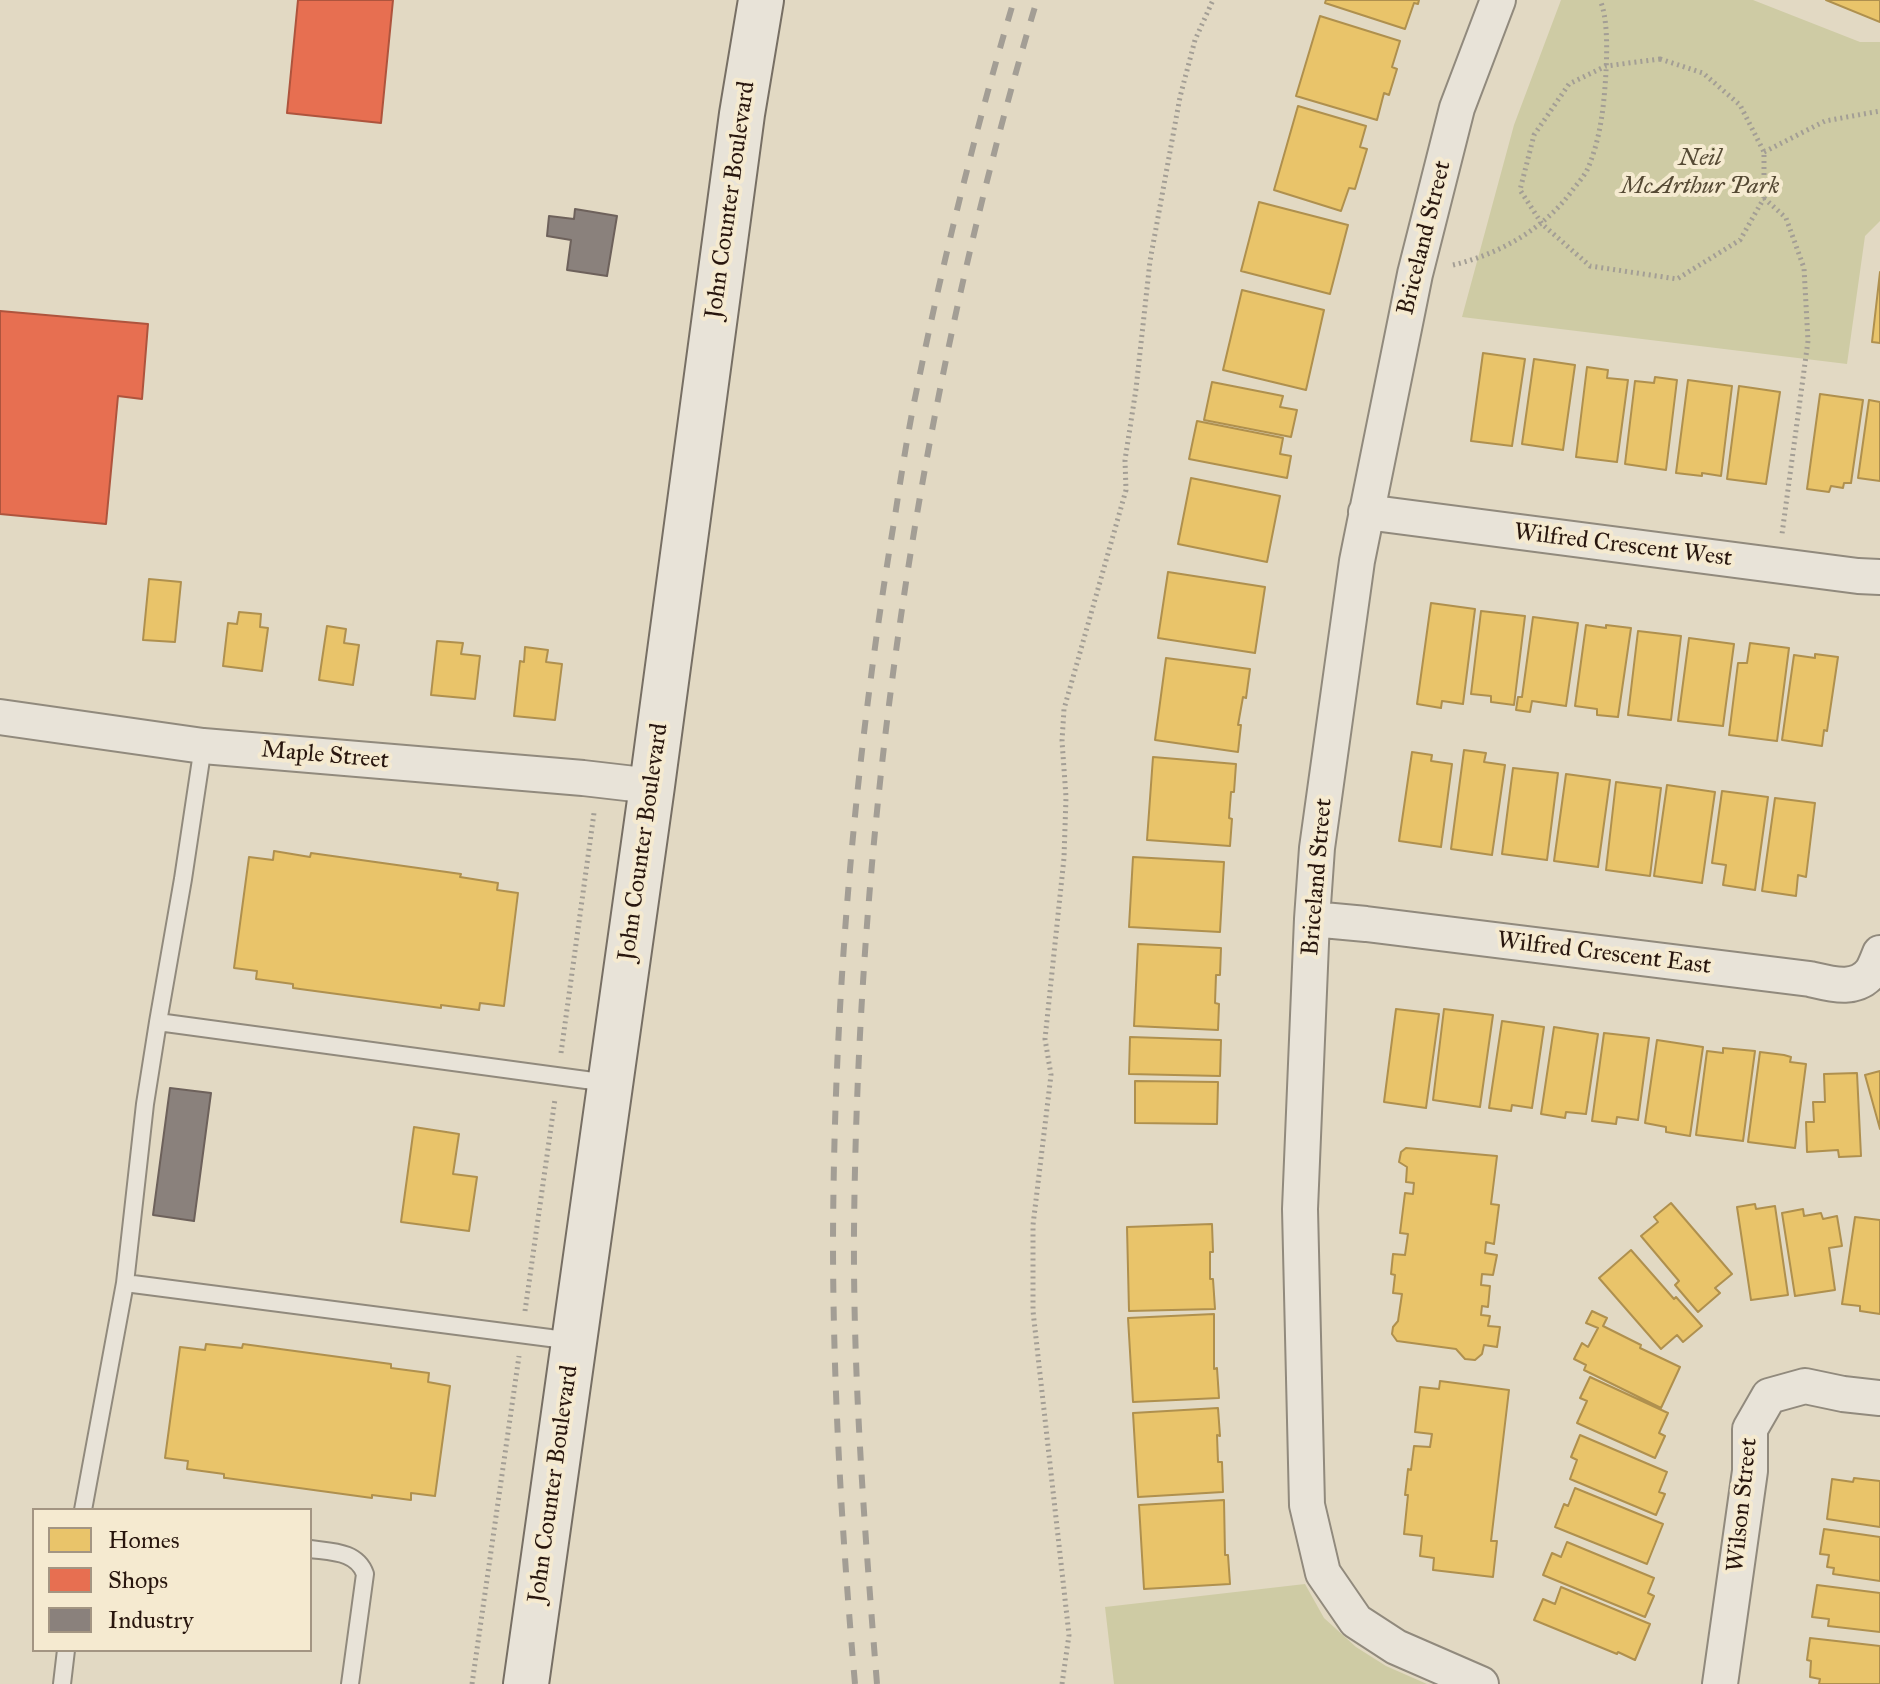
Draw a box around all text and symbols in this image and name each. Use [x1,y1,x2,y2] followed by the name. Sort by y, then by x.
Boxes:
[700,79,762,321] street label: John Counter Boulevard
[1621,145,1779,201] park label: Neil McArthur Park
[1392,158,1458,318] street label: Briceland Street
[1512,518,1734,574] street label: Wilfred Crescent West
[613,721,675,963] street label: John Counter Boulevard
[260,736,390,776] street label: Maple Street
[1297,797,1339,957] street label: Briceland Street
[1495,927,1713,981] street label: Wilfred Crescent East
[523,1363,585,1605] street label: John Counter Boulevard
[1722,1437,1764,1573] street label: Wilson Street
[32,1508,312,1652] legend
[108,1525,180,1555] text: Homes
[108,1565,168,1595] text: Shops
[108,1605,194,1635] text: Industry

